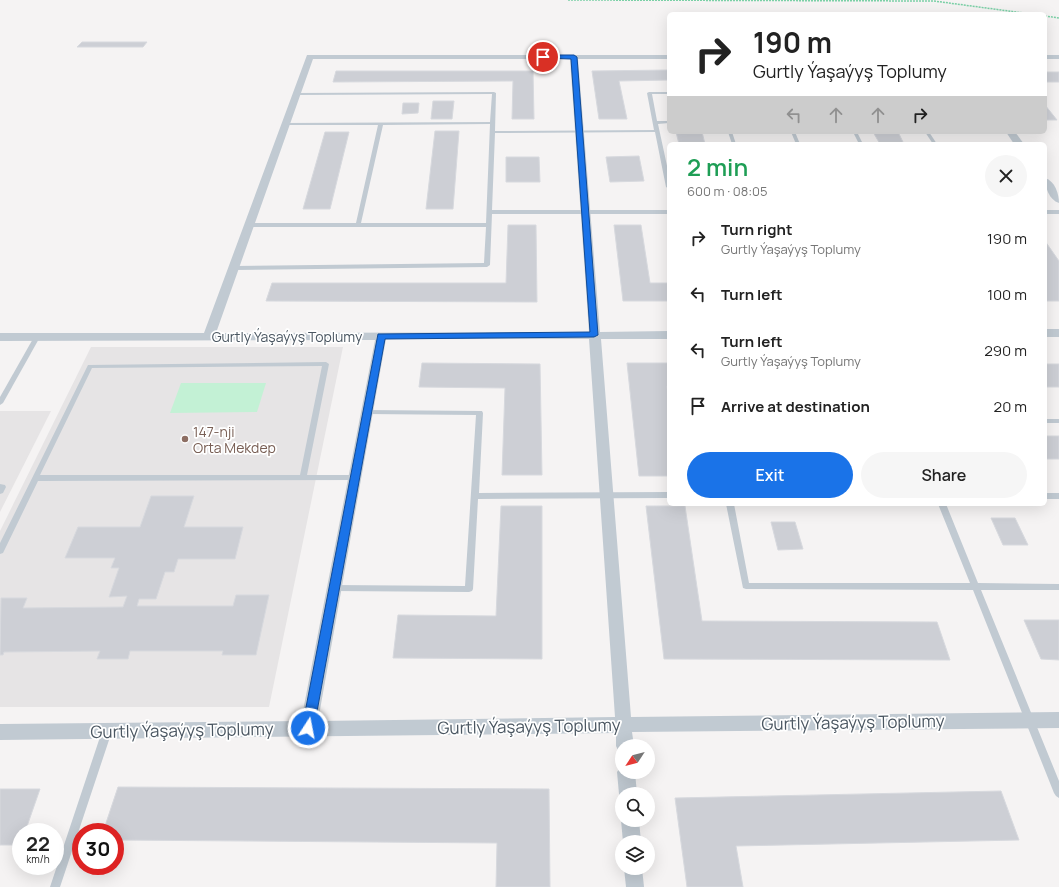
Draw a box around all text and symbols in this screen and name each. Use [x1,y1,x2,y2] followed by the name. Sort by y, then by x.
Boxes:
[753,23,832,61] text: 190 m
[687,28,739,80] icon: right
[526,40,560,74] pin
[532,46,554,68] icon: arrive
[753,59,947,83] text: Gurtly Ýaşaýyş Toplumy
[783,104,805,126] icon: left
[825,104,847,126] icon: ahead
[867,104,889,126] icon: ahead
[909,104,931,126] icon: right
[687,150,748,183] text: 2 min
[985,155,1027,197] button: close
[687,182,768,200] text: 600 m · 08:05
[721,219,792,240] text: Turn right
[687,227,709,249] icon: right
[987,228,1027,249] text: 190 m
[721,240,861,258] text: Gurtly Ýaşaýyş Toplumy
[687,283,709,305] icon: left
[721,284,783,305] text: Turn left
[987,284,1027,305] text: 100 m
[212,327,363,346] street label: Gurtly Ýaşaýyş Toplumy
[721,331,783,352] text: Turn left
[687,339,709,361] icon: left
[984,340,1027,361] text: 290 m
[721,352,861,370] text: Gurtly Ýaşaýyş Toplumy
[687,395,709,417] icon: arrive
[721,396,870,417] text: Arrive at destination
[994,396,1027,417] text: 20 m
[193,422,276,457] place label: 147-nji Orta Mekdep
[180,434,190,444] marker: 147-nji Orta Mekdep
[687,452,853,498] button: Exit
[861,452,1027,498] button: Share
[287,707,329,749] position arrow
[761,709,945,735] street label: Gurtly Ýaşaýyş Toplumy
[437,713,621,739] street label: Gurtly Ýaşaýyş Toplumy
[90,717,274,743] street label: Gurtly Ýaşaýyş Toplumy
[615,739,655,779] north arrow
[615,739,655,875] map controls
[615,787,655,827] button: search
[72,823,124,875] speed limit sign: 30
[26,830,50,857] text: 22
[615,835,655,875] button: layers
[26,852,50,866] text: km/h

